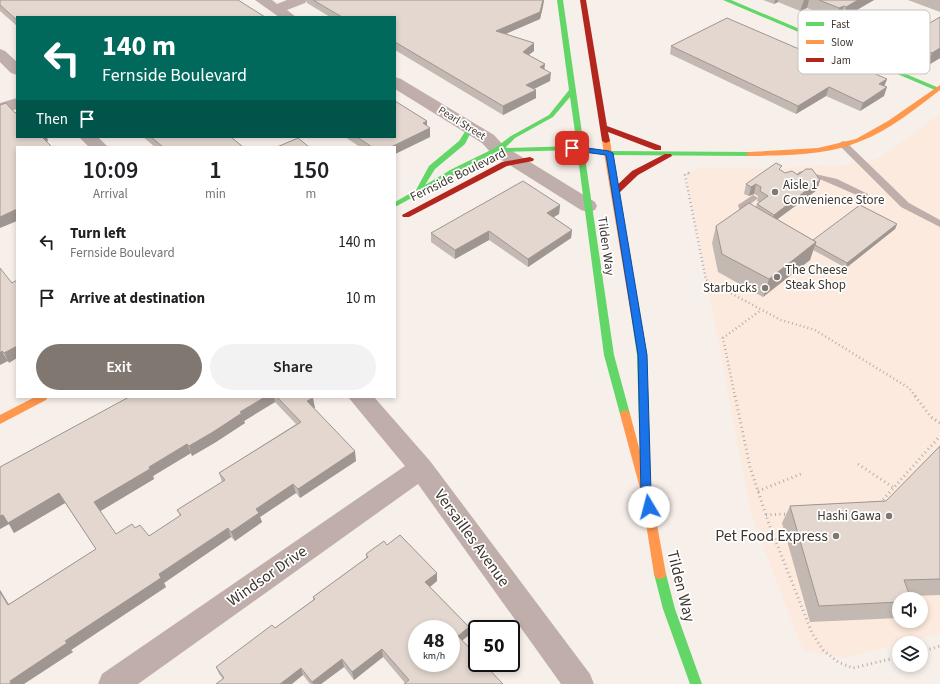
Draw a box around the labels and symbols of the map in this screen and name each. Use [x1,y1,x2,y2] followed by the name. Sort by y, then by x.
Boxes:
[798,10,930,74] legend
[831,17,850,32] text: Fast
[831,35,854,50] text: Slow
[831,53,851,68] text: Jam
[435,103,489,144] street label: Pearl Street
[555,131,589,165] pin
[407,144,509,206] street label: Fernside Boulevard
[783,176,884,209] place label: Aisle 1 Convenience Store
[770,187,780,197] marker: Aisle 1 Convenience Store
[593,215,619,277] street label: Tilden Way
[785,261,847,294] place label: The Cheese Steak Shop
[772,272,782,282] marker: The Cheese Steak Shop
[703,279,758,297] place label: Starbucks
[760,283,770,293] marker: Starbucks
[429,485,515,591] street label: Versailles Avenue
[628,486,670,528] position arrow
[817,507,881,525] place label: Hashi Gawa
[884,511,894,521] marker: Hashi Gawa
[715,525,828,547] place label: Pet Food Express
[831,531,841,541] marker: Pet Food Express
[223,540,311,612] street label: Windsor Drive
[661,548,701,625] street label: Tilden Way
[468,620,520,672] speed limit sign: 50

